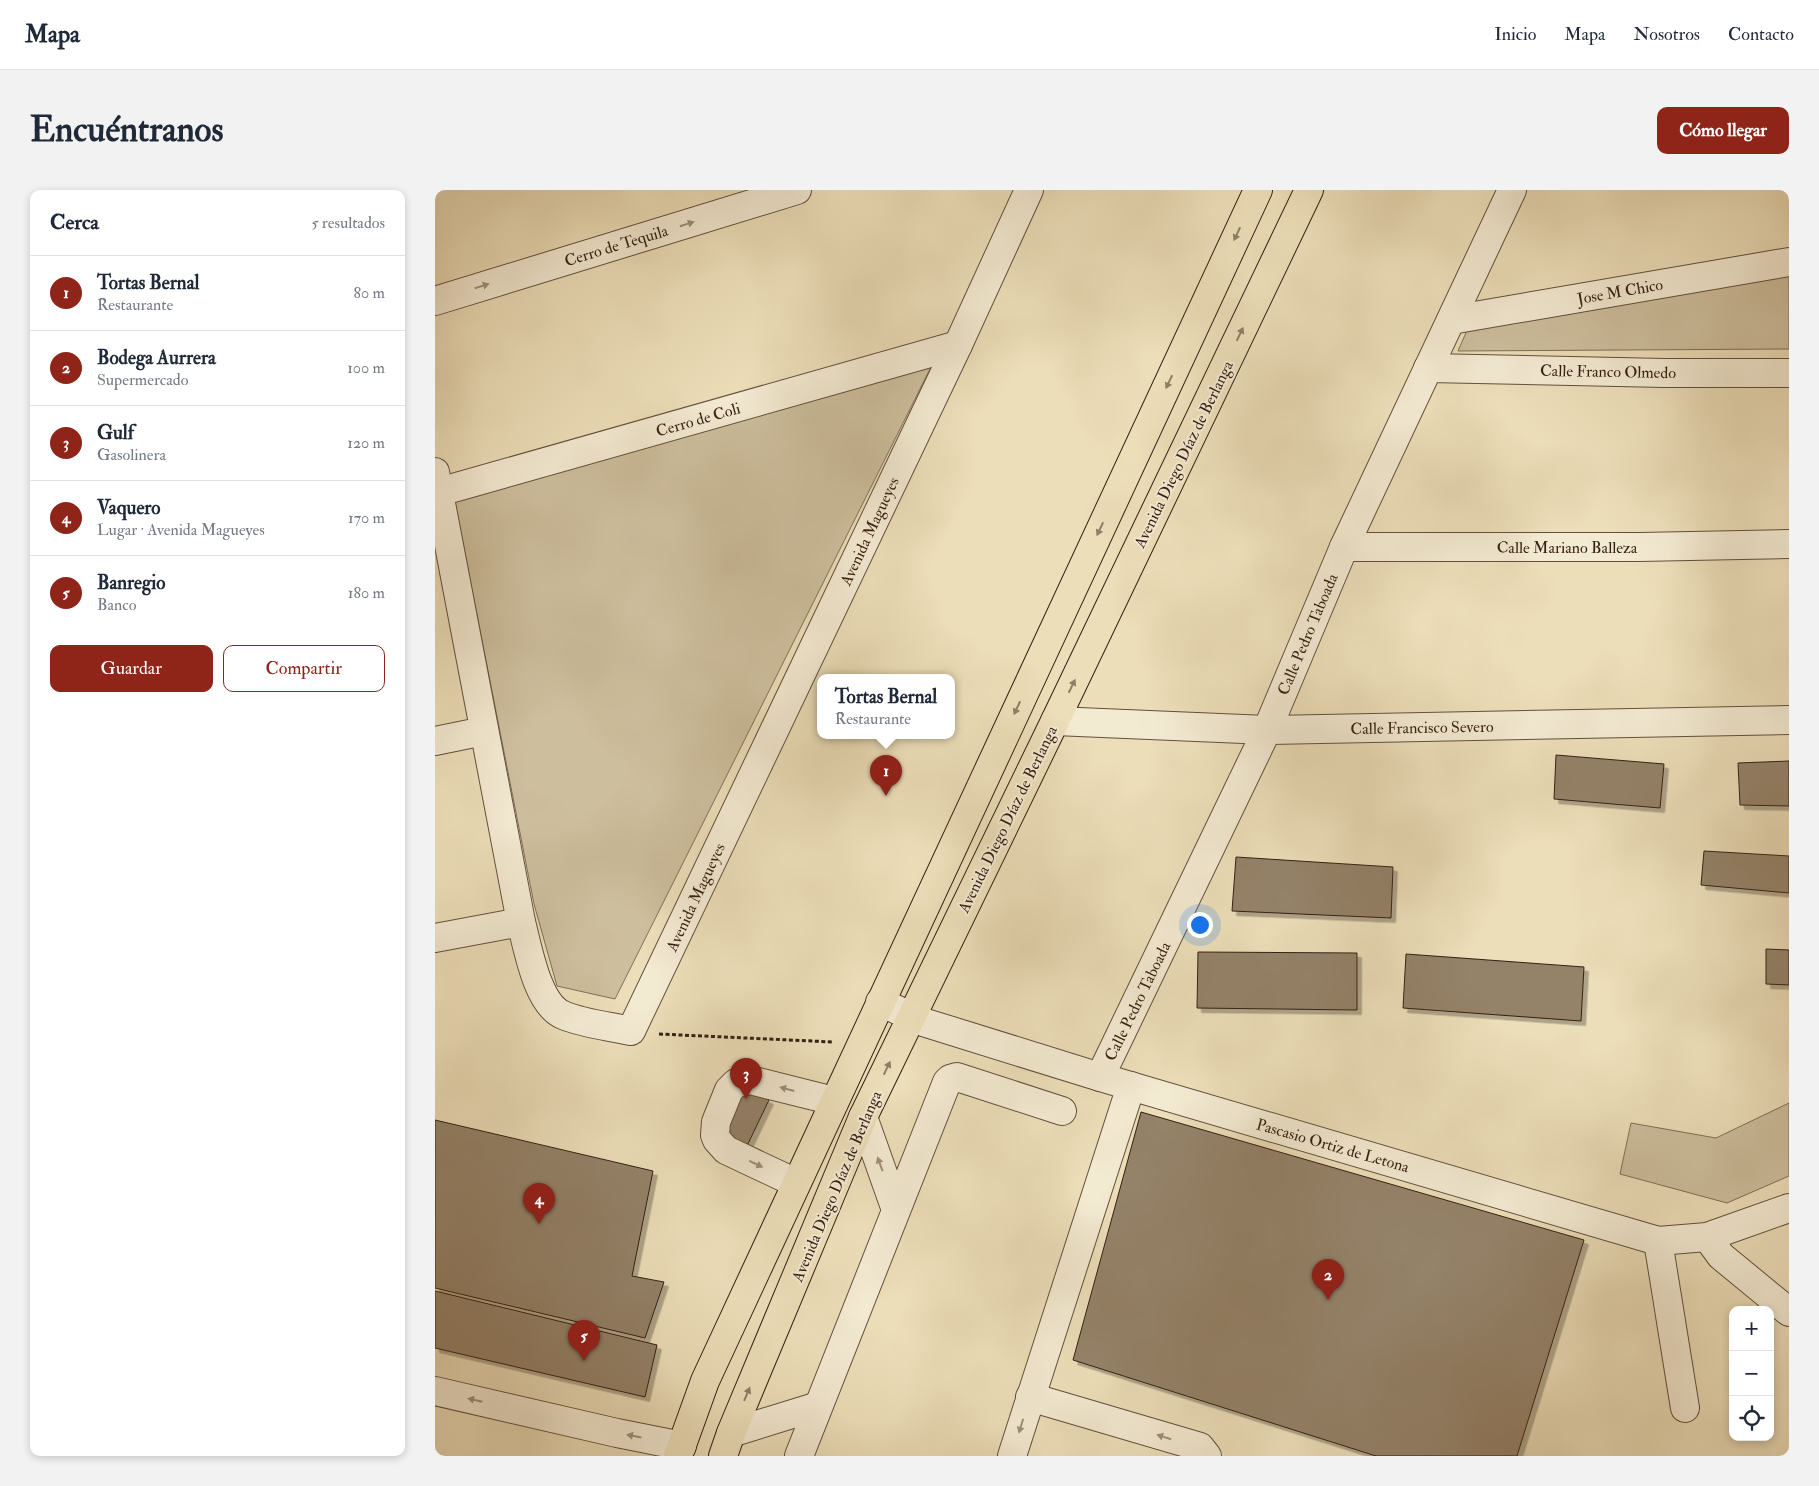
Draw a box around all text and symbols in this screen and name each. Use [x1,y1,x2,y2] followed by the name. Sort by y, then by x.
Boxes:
[25,19,80,50] text: Mapa
[1494,23,1536,46] text: Inicio
[1564,23,1606,46] text: Mapa
[1634,23,1700,46] text: Nosotros
[1728,23,1794,46] text: Contacto
[1657,107,1789,154] button: Cómo llegar
[30,108,223,152] text: Encuéntranos
[50,209,99,236] text: Cerca
[311,213,385,233] text: 5 resultados
[680,219,695,227] one-way arrow
[562,221,671,271] street label: Cerro de Tequila
[1233,227,1241,241] one-way arrow
[97,271,199,295] text: Tortas Bernal
[1575,275,1665,311] street label: Jose M Chico
[474,282,489,290] one-way arrow
[63,283,69,303] text: 1
[354,283,385,303] text: 80 m
[97,295,173,315] text: Restaurante
[1237,327,1245,341] one-way arrow
[97,346,216,370] text: Bodega Aurrera
[1129,357,1238,552] street label: Avenida Diego Díaz de Berlanga
[62,358,70,378] text: 2
[347,358,385,378] text: 100 m
[1540,361,1676,383] street label: Calle Franco Olmedo
[97,370,188,390] text: Supermercado
[1164,374,1173,389] one-way arrow
[654,398,743,442] street label: Cerro de Coli
[97,421,134,445] text: Gulf
[63,433,69,453] text: 3
[347,433,385,453] text: 120 m
[97,445,166,465] text: Gasolinera
[836,474,904,590] street label: Avenida Magueyes
[97,496,161,520] text: Vaquero
[62,508,70,528] text: 4
[348,508,385,528] text: 170 m
[97,520,265,540] text: Lugar · Avenida Magueyes
[1096,522,1104,536] one-way arrow
[1497,538,1638,558] street label: Calle Mariano Balleza
[1273,570,1343,698] street label: Calle Pedro Taboada
[97,571,165,595] text: Banregio
[62,583,70,603] text: 5
[348,583,385,603] text: 180 m
[97,595,136,615] text: Banco
[50,645,213,692] button: Guardar
[223,645,385,692] button: Compartir
[817,674,955,739] popup
[1068,678,1076,693] one-way arrow
[835,685,937,709] text: Tortas Bernal
[1012,701,1020,715] one-way arrow
[835,709,911,729] text: Restaurante
[1350,717,1494,739] street label: Calle Francisco Severo
[953,722,1062,917] street label: Avenida Diego Díaz de Berlanga
[870,755,902,796] pin: 1
[662,840,730,956] street label: Avenida Magueyes
[1187,912,1213,938] your location
[1100,938,1176,1064] street label: Calle Pedro Taboada
[730,1058,762,1099] pin: 3
[883,1061,891,1075] one-way arrow
[779,1085,794,1093] one-way arrow
[787,1087,886,1286] street label: Avenida Diego Díaz de Berlanga
[1254,1115,1412,1177] street label: Pascasio Ortiz de Letona
[876,1157,883,1172] one-way arrow
[749,1160,763,1168] one-way arrow
[523,1183,555,1224] pin: 4
[1312,1259,1344,1300] pin: 2
[1729,1306,1774,1441] map controls
[1729,1306,1774,1351] button: +
[568,1320,600,1361] pin: 5
[1729,1351,1774,1396] button: −
[744,1387,752,1401] one-way arrow
[468,1396,483,1404] one-way arrow
[1729,1396,1774,1441] button: locate
[1017,1419,1024,1434] one-way arrow
[625,1432,641,1440] one-way arrow
[1156,1432,1171,1440] one-way arrow

